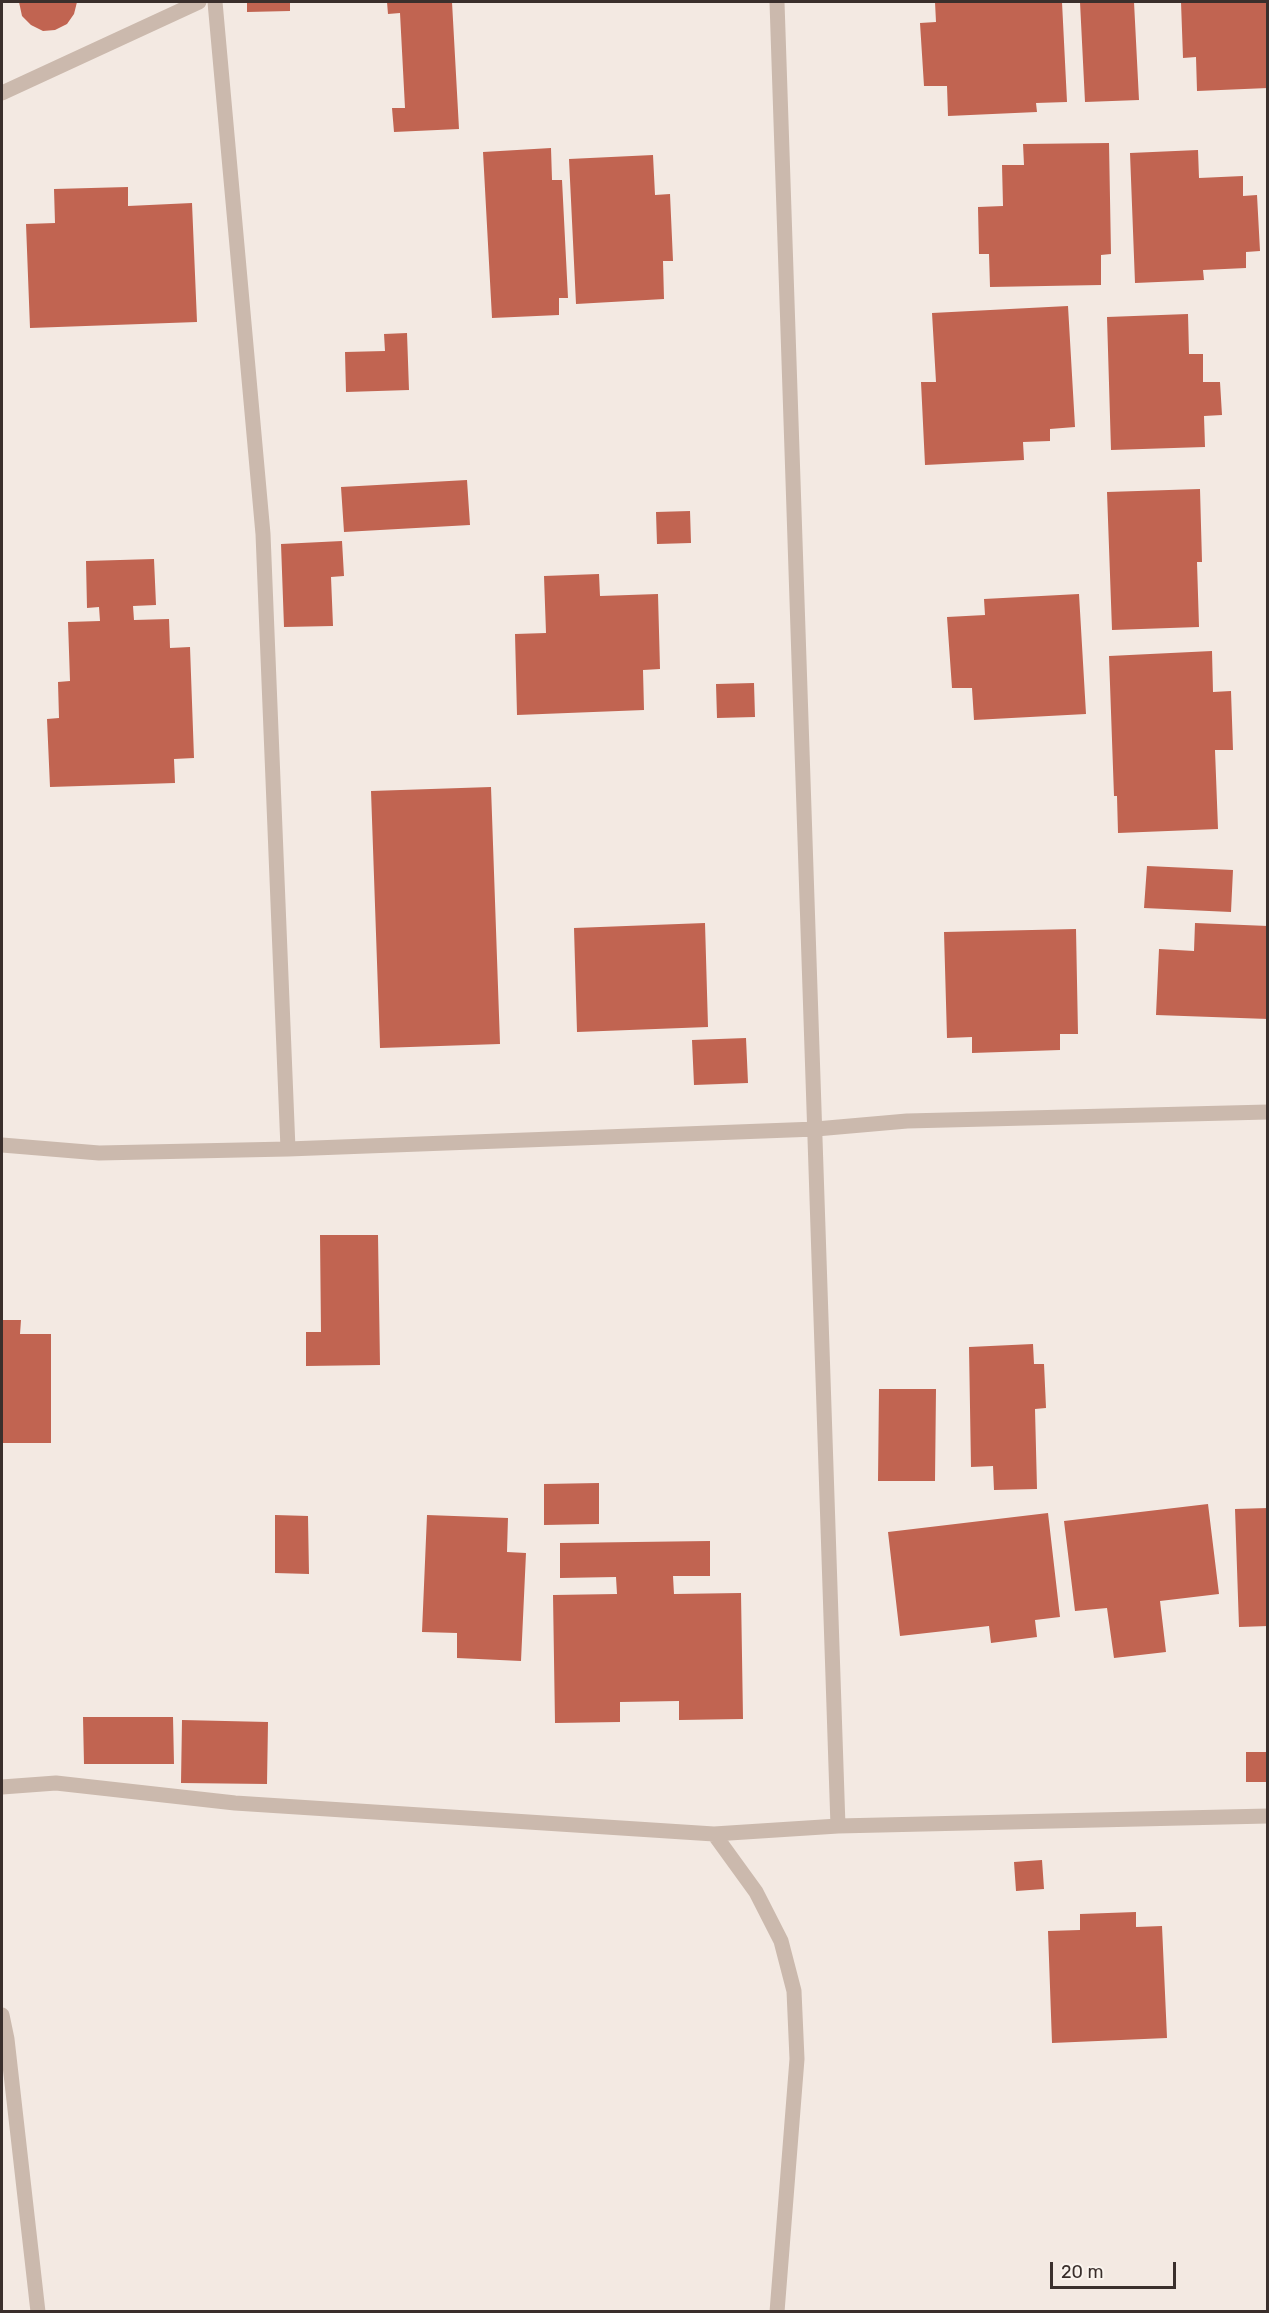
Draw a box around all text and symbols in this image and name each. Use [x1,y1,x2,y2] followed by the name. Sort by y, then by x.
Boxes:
[1053,2250,1179,2288] scale bar
[1061,2261,1103,2283] text: 20 m

